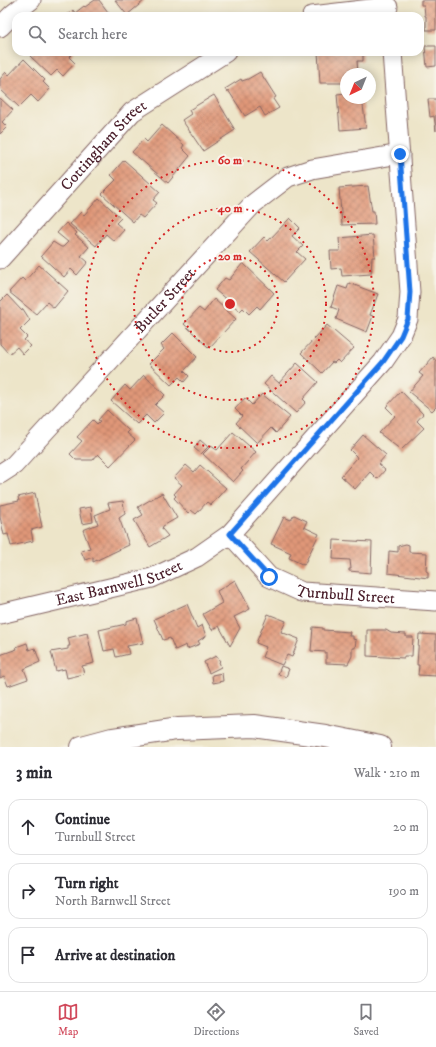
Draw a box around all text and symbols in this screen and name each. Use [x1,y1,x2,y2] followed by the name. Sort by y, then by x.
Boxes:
[12,12,424,56] search box
[26,23,48,45] icon: search
[58,25,127,44] text: Search here
[340,68,376,104] north arrow
[56,95,150,195] street label: Cottingham Street
[391,145,409,163] route end
[218,153,242,168] text: 60 m
[217,201,242,216] text: 40 m
[218,249,242,264] text: 20 m
[130,263,200,337] street label: Butler Street
[223,297,237,311] centre of rings
[54,555,185,610] street label: East Barnwell Street
[260,568,278,586] route start
[293,580,396,608] street label: Turnbull Street
[16,762,52,784] text: 3 min
[354,765,420,781] text: Walk · 210 m
[55,810,110,829] text: Continue
[17,816,39,838] icon: ahead
[393,819,419,835] text: 20 m
[55,829,136,845] text: Turnbull Street
[55,874,118,893] text: Turn right
[17,880,39,902] icon: right
[388,883,419,899] text: 190 m
[55,893,171,909] text: North Barnwell Street
[17,944,39,966] icon: arrive
[55,946,175,965] text: Arrive at destination
[57,1001,79,1039] tab: Map
[194,1001,239,1039] tab: Directions
[354,1001,379,1039] tab: Saved

